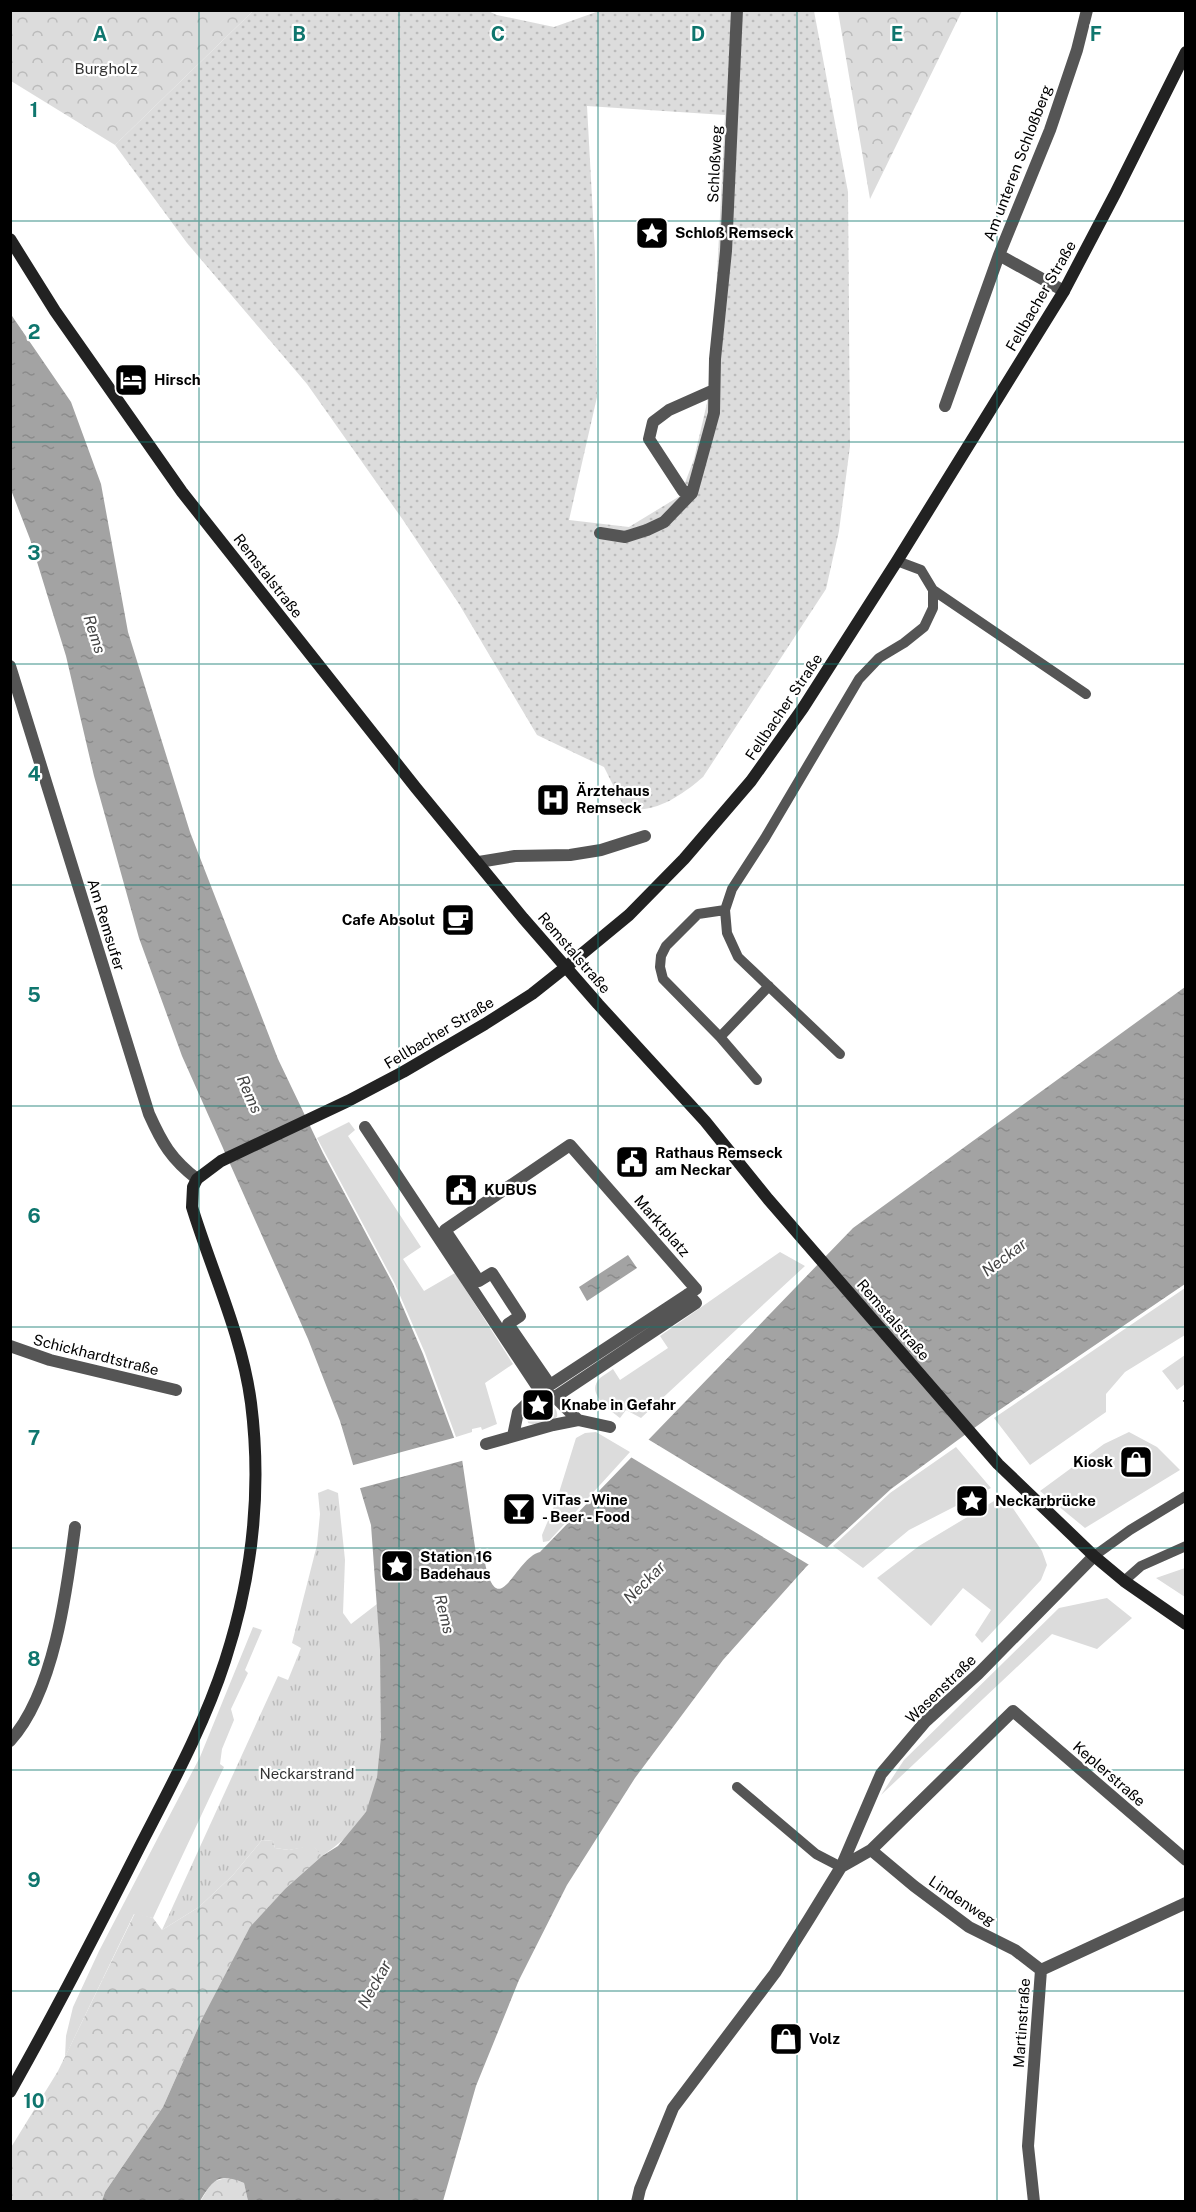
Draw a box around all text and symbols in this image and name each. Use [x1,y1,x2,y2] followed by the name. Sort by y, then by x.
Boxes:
[93,22,107,46] text: A
[292,22,306,46] text: B
[491,22,505,46] text: C
[691,22,705,46] text: D
[891,22,903,46] text: E
[1090,22,1102,46] text: F
[75,60,137,77] park label: Burgholz
[980,82,1055,243] street label: Am unteren Schloßberg
[30,98,38,122] text: 1
[704,125,725,203] street label: Schloßweg
[634,215,670,251] place icon: Schloß Remseck
[675,224,794,241] place label: Schloß Remseck
[1002,238,1079,354] street label: Fellbacher Straße
[28,320,40,344] text: 2
[113,362,149,398] hotel icon: Hirsch
[154,371,201,388] place label: Hirsch
[230,530,306,621] street label: Remstalstraße
[27,541,41,565] text: 3
[79,612,110,656] water label: Rems
[742,650,825,763] street label: Fellbacher Straße
[27,762,41,786] text: 4
[535,782,571,818] hospital icon: Ärztehaus Remseck
[576,782,650,816] place label: Ärztehaus Remseck
[84,877,129,973] street label: Am Remsufer
[440,902,476,938] cafe icon: Cafe Absolut
[535,909,614,997] street label: Remstalstraße
[342,911,435,928] place label: Cafe Absolut
[27,983,41,1007] text: 5
[381,993,497,1072] street label: Fellbacher Straße
[233,1072,266,1116] water label: Rems
[614,1144,650,1180] public building icon: Rathaus Remseck am Neckar
[655,1144,783,1178] place label: Rathaus Remseck am Neckar
[443,1172,479,1208] public building icon: KUBUS
[484,1181,537,1198] place label: KUBUS
[631,1191,694,1260] street label: Marktplatz
[27,1204,41,1228] text: 6
[978,1234,1031,1281] water label: Neckar
[854,1276,933,1364] street label: Remstalstraße
[32,1331,161,1378] street label: Schickhardtstraße
[520,1387,556,1423] place icon: Knabe in Gefahr
[561,1396,676,1413] place label: Knabe in Gefahr
[28,1426,40,1450] text: 7
[1118,1444,1154,1480] shop icon: Kiosk
[1073,1453,1113,1470] place label: Kiosk
[954,1483,990,1519] place icon: Neckarbrücke
[501,1491,537,1527] bar icon: ViTas - Wine - Beer - Food
[542,1491,630,1525] place label: ViTas - Wine - Beer - Food
[995,1492,1096,1509] place label: Neckarbrücke
[379,1548,415,1584] place icon: Station 16 Badehaus
[420,1548,492,1582] place label: Station 16 Badehaus
[619,1557,670,1607] water label: Neckar
[430,1592,459,1636] water label: Rems
[27,1647,41,1671] text: 8
[902,1651,979,1726] street label: Wasenstraße
[1070,1738,1149,1810] street label: Keplerstraße
[260,1765,354,1782] park label: Neckarstrand
[27,1868,41,1892] text: 9
[926,1872,999,1929] street label: Lindenweg
[354,1956,396,2011] water label: Neckar
[1010,1978,1033,2068] street label: Martinstraße
[768,2021,804,2057] shop icon: Volz
[809,2030,840,2047] place label: Volz
[23,2089,45,2113] text: 10

